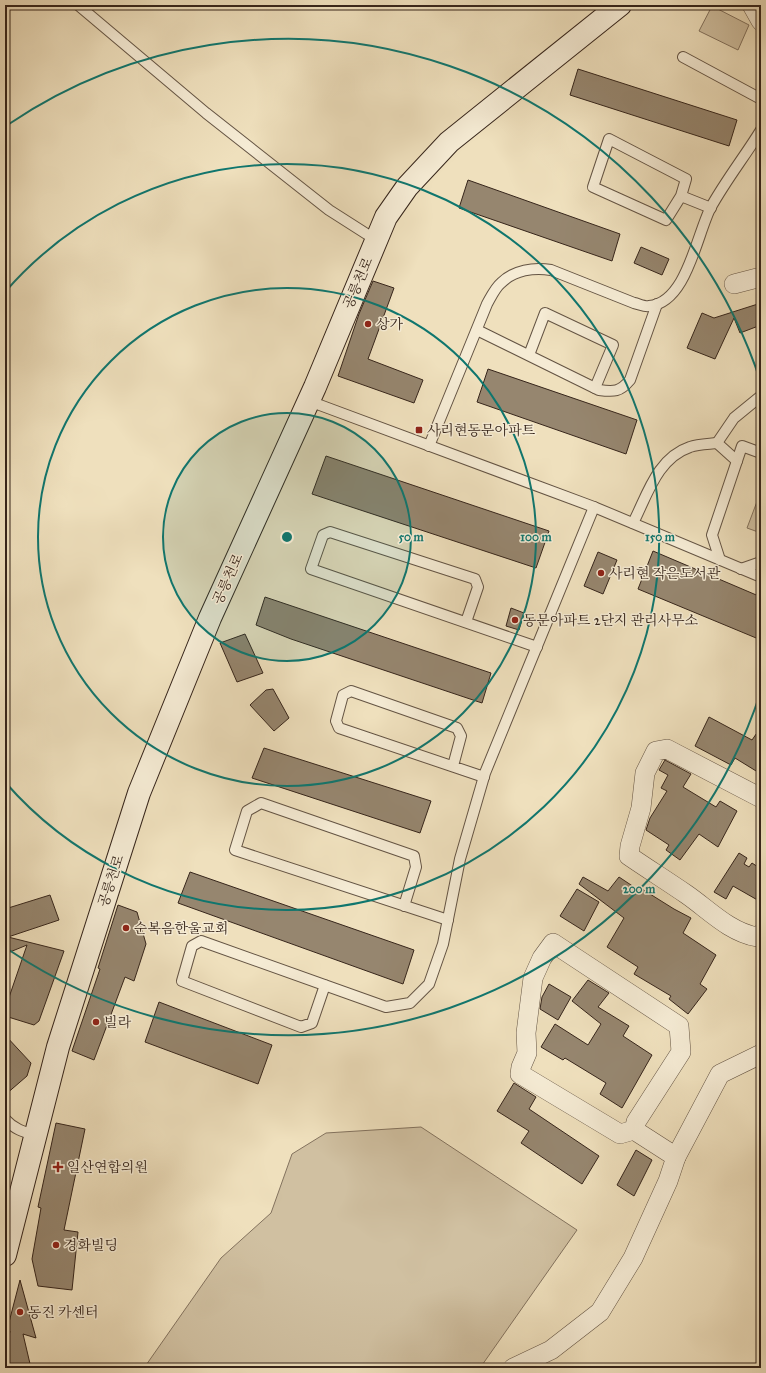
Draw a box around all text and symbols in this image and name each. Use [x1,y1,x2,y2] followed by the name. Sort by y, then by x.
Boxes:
[340,254,377,311] street label: 공릉천로
[376,316,404,333] place label: 상가
[363,319,373,329] marker: 상가
[427,422,536,439] place label: 사리현동문아파트
[414,425,424,435] marker: 사리현동문아파트
[280,530,294,544] centre of rings
[398,530,425,544] text: 50 m
[520,530,553,544] text: 100 m
[645,530,676,544] text: 150 m
[209,550,247,607] street label: 공릉천로
[609,565,721,582] place label: 사리현 작은도서관
[596,568,606,578] marker: 사리현 작은도서관
[523,612,699,629] place label: 동문아파트 2단지 관리사무소
[510,615,520,625] marker: 동문아파트 2단지 관리사무소
[95,852,128,909] street label: 공릉천로
[623,882,656,896] text: 200 m
[134,920,229,937] place label: 순복음한울교회
[121,923,131,933] marker: 순복음한울교회
[104,1014,132,1031] place label: 빌라
[91,1017,101,1027] marker: 빌라
[67,1159,148,1176] place label: 일산연합의원
[52,1161,64,1173] marker: 일산연합의원
[64,1237,118,1254] place label: 경화빌딩
[51,1240,61,1250] marker: 경화빌딩
[28,1304,99,1321] place label: 동진 카센터
[15,1307,25,1317] marker: 동진 카센터

